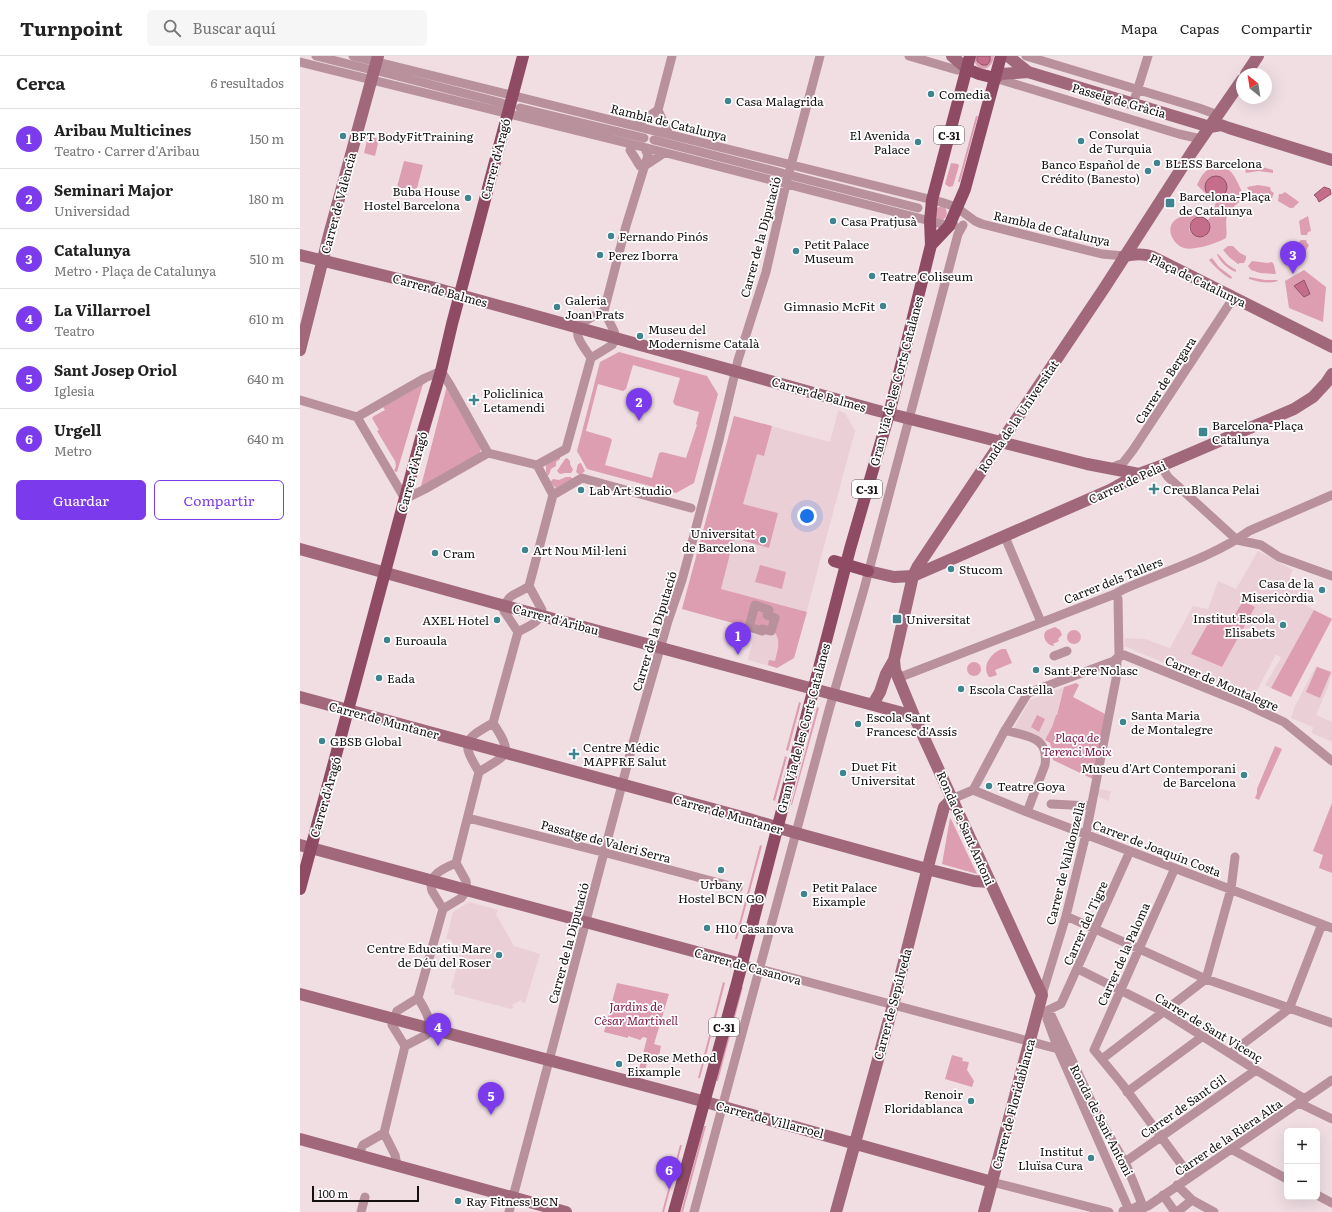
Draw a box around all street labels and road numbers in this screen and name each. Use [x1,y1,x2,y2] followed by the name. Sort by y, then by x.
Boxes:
[1070,78,1169,122] street label: Passeig de Gràcia
[609,99,730,145] street label: Rambla de Catalunya
[476,116,514,202] street label: Carrer d'Aragó
[934,126,964,144] road number: C-31
[316,150,360,256] street label: Carrer de València
[735,174,785,300] street label: Carrer de la Diputació
[992,206,1113,250] street label: Rambla de Catalunya
[1146,249,1250,312] street label: Plaça de Catalunya
[391,269,490,311] street label: Carrer de Balmes
[865,293,928,468] street label: Gran Via de les Corts Catalanes
[1130,332,1200,427] street label: Carrer de Bergara
[973,356,1063,476] street label: Ronda de la Universitat
[770,372,869,416] street label: Carrer de Balmes
[393,429,431,515] street label: Carrer d'Aragó
[1085,456,1169,508] street label: Carrer de Pelai
[852,480,882,498] road number: C-31
[1061,552,1165,608] street label: Carrer dels Tallers
[627,569,681,693] street label: Carrer de la Diputació
[511,599,601,639] street label: Carrer d'Aribau
[772,640,835,815] street label: Gran Via de les Corts Catalanes
[1162,651,1282,715] street label: Carrer de Montalegre
[327,697,441,743] street label: Carrer de Muntaner
[305,754,345,840] street label: Carrer d'Aragó
[933,768,999,888] street label: Ronda de Sant Antoni
[671,790,785,838] street label: Carrer de Muntaner
[1041,799,1089,927] street label: Carrer de Valldonzella
[539,815,674,867] street label: Passatge de Valeri Serra
[1090,815,1224,881] street label: Carrer de Joaquín Costa
[1058,878,1112,968] street label: Carrer del Tigre
[543,880,593,1006] street label: Carrer de la Diputació
[1092,899,1154,1009] street label: Carrer de la Paloma
[692,943,804,989] street label: Carrer de Casanova
[868,946,916,1062] street label: Carrer de Sepúlveda
[1152,988,1266,1066] street label: Carrer de Sant Vicenç
[709,1018,739,1036] road number: C-31
[987,1036,1039,1171] street label: Carrer de Floridablanca
[1066,1061,1138,1179] street label: Ronda de Sant Antoni
[1136,1070,1230,1142] street label: Carrer de Sant Gil
[1171,1094,1286,1180] street label: Carrer de la Riera Alta
[714,1096,826,1142] street label: Carrer de Villarroel

